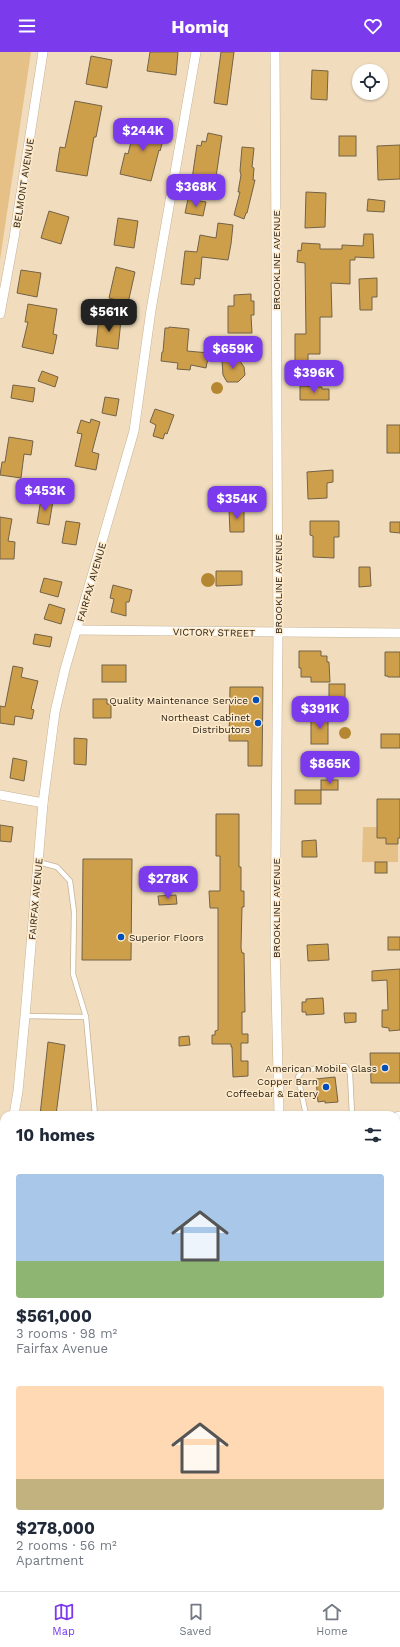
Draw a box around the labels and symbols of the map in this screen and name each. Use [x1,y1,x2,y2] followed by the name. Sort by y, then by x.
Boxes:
[115,118,171,152] pin: $244K
[11,137,36,229] street label: BELMONT AVENUE
[168,174,224,208] pin: $368K
[271,210,282,310] street label: BROOKLINE AVENUE
[81,299,137,333] pin: $561K
[205,336,261,370] pin: $659K
[286,360,342,394] pin: $396K
[17,478,73,512] pin: $453K
[209,486,265,520] pin: $354K
[273,534,284,634] street label: BROOKLINE AVENUE
[75,541,108,623] street label: FAIRFAX AVENUE
[173,626,255,639] street label: VICTORY STREET
[109,695,248,706] place label: Quality Maintenance Service
[251,695,261,705] marker: Quality Maintenance Service
[292,696,348,730] pin: $391K
[161,712,251,735] place label: Northeast Cabinet Distributors
[253,718,263,728] marker: Northeast Cabinet Distributors
[302,751,358,785] pin: $865K
[26,858,45,940] street label: FAIRFAX AVENUE
[271,858,282,958] street label: BROOKLINE AVENUE
[140,866,196,900] pin: $278K
[116,932,126,942] marker: Superior Floors
[129,932,204,943] place label: Superior Floors
[265,1063,377,1074] place label: American Mobile Glass
[380,1063,390,1073] marker: American Mobile Glass
[226,1076,319,1099] place label: Copper Barn Coffeebar & Eatery
[321,1082,331,1092] marker: Copper Barn Coffeebar & Eatery

